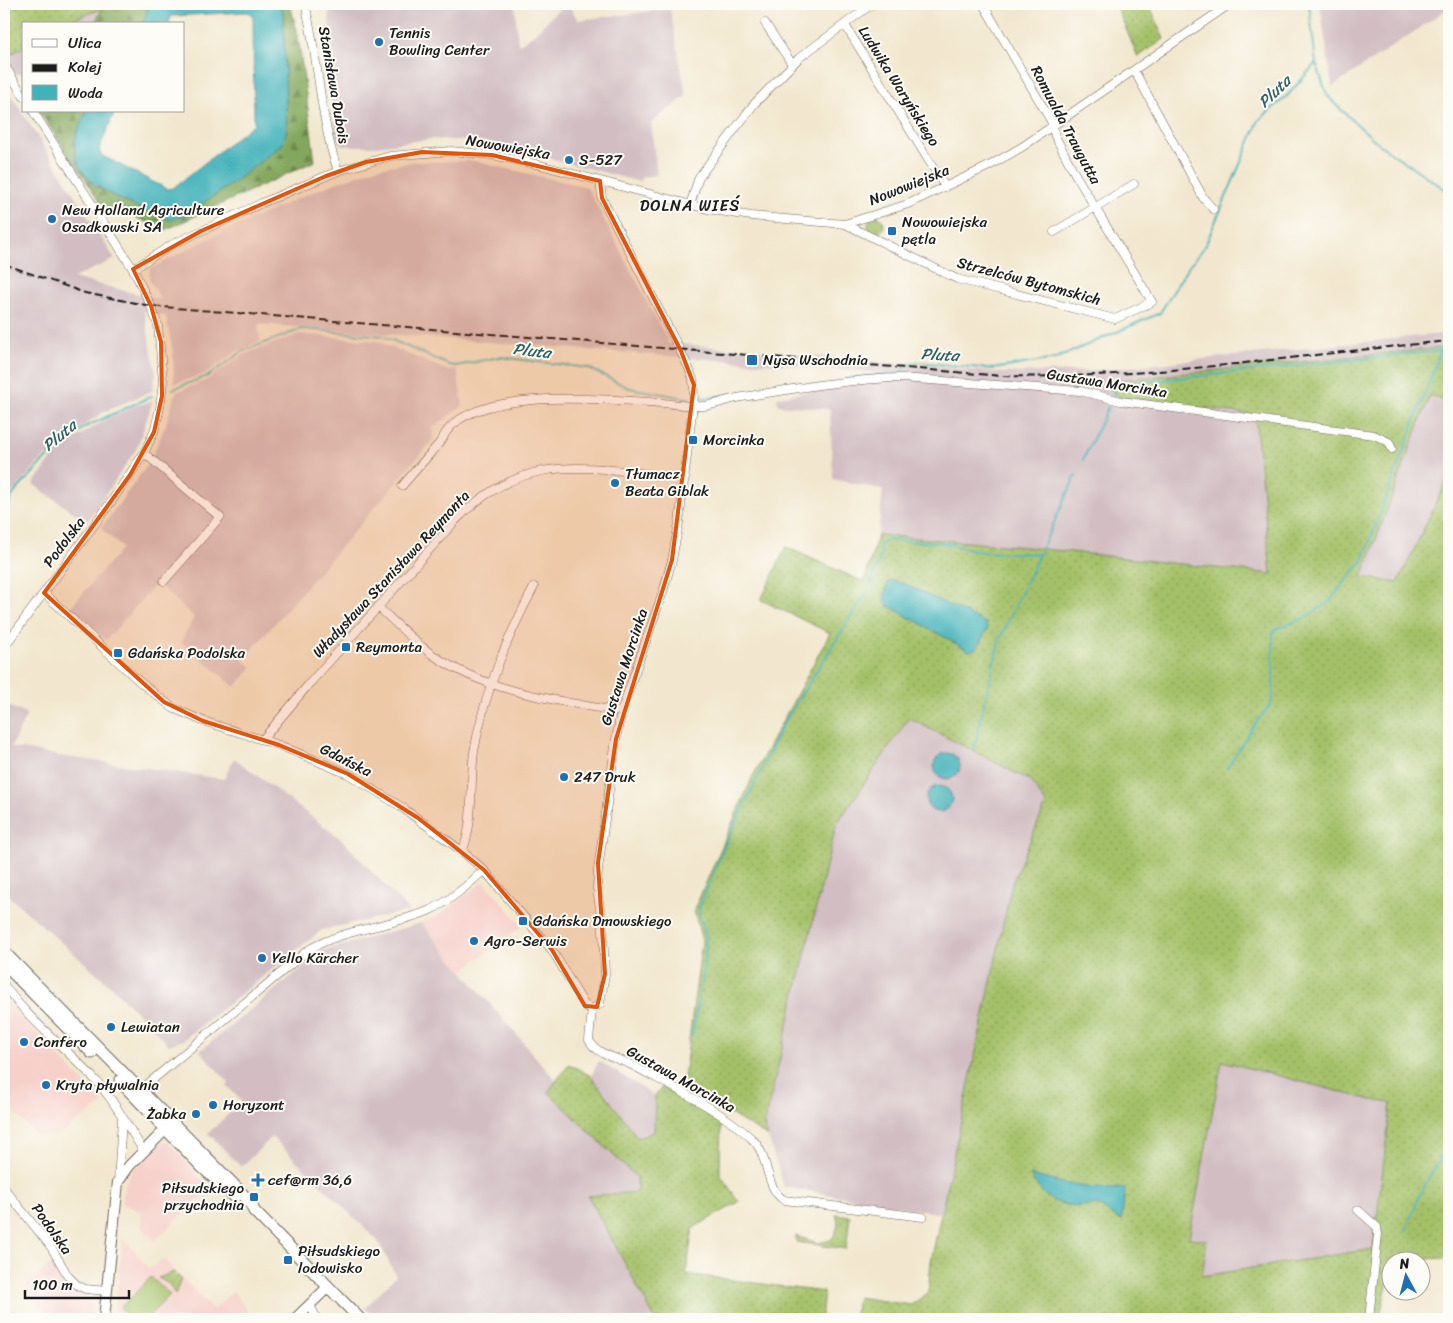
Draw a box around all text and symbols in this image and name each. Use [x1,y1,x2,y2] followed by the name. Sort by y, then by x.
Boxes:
[389,20,490,63] place label: Tennis Bowling Center
[851,20,947,152] street label: Ludwika Waryńskiego
[22,22,185,112] legend
[311,24,357,147] street label: Stanisława Dubois
[68,30,102,56] text: Ulica
[373,36,385,48] marker: Tennis Bowling Center
[68,54,102,80] text: Kolej
[1024,61,1109,190] street label: Romualda Traugutta
[1251,66,1299,115] water label: Pluta
[68,80,103,106] text: Woda
[464,127,553,167] street label: Nowowiejska
[579,147,623,173] place label: S-527
[563,154,575,166] marker: S-527
[865,157,954,213] street label: Nowowiejska
[640,191,740,220] district label: DOLNA WIEŚ
[62,197,225,240] place label: New Holland Agriculture Osadkowski SA
[901,209,987,252] place label: Nowowiejska pętla
[46,213,58,225] marker: New Holland Agriculture Osadkowski SA
[886,225,898,237] marker: Nowowiejska pętla
[954,249,1104,313] street label: Strzelców Bytomskich
[511,334,554,367] water label: Pluta
[920,339,962,370] water label: Pluta
[763,347,869,373] place label: Nysa Wschodnia
[745,353,759,367] marker: Nysa Wschodnia
[1045,361,1169,405] street label: Gustawa Morcinka
[35,411,85,459] water label: Pluta
[703,427,765,453] place label: Morcinka
[687,434,699,446] marker: Morcinka
[625,461,710,504] place label: Tłumacz Beata Giblak
[609,477,621,489] marker: Tłumacz Beata Giblak
[309,487,473,661] street label: Władysława Stanisława Reymonta
[36,511,92,573] street label: Podolska
[593,605,655,729] street label: Gustawa Morcinka
[356,638,422,656] place label: Reymonta
[128,640,246,666] place label: Gdańska Podolska
[340,641,352,653] marker: Reymonta
[112,647,124,659] marker: Gdańska Podolska
[315,736,377,784] street label: Gdańska
[574,764,636,790] place label: 247 Druk
[558,771,570,783] marker: 247 Druk
[533,908,672,934] place label: Gdańska Dmowskiego
[517,915,529,927] marker: Gdańska Dmowskiego
[483,928,567,954] place label: Agro-Serwis
[468,935,480,947] marker: Agro-Serwis
[272,945,359,971] place label: Yello Kärcher
[256,952,268,964] marker: Yello Kärcher
[121,1014,180,1040] place label: Lewiatan
[105,1021,117,1033] marker: Lewiatan
[34,1029,87,1055] place label: Confero
[18,1036,30,1048] marker: Confero
[622,1038,741,1120] street label: Gustawa Morcinka
[56,1072,160,1098] place label: Kryta pływalnia
[40,1079,52,1091] marker: Kryta pływalnia
[223,1092,285,1118] place label: Horyzont
[207,1099,219,1111] marker: Horyzont
[147,1101,186,1127] place label: Żabka
[190,1108,202,1120] marker: Żabka
[268,1167,352,1193] place label: cef@rm 36,6
[252,1174,264,1186] marker: cef@rm 36,6
[162,1175,244,1218] place label: Piłsudskiego przychodnia
[248,1191,260,1203] marker: Piłsudskiego przychodnia
[25,1198,80,1261] street label: Podolska
[298,1238,381,1281] place label: Piłsudskiego lodowisko
[1380,1250,1430,1300] north arrow
[1397,1251,1411,1277] text: N
[282,1254,294,1266] marker: Piłsudskiego lodowisko
[25,1268,129,1300] scale bar
[32,1272,73,1298] text: 100 m

